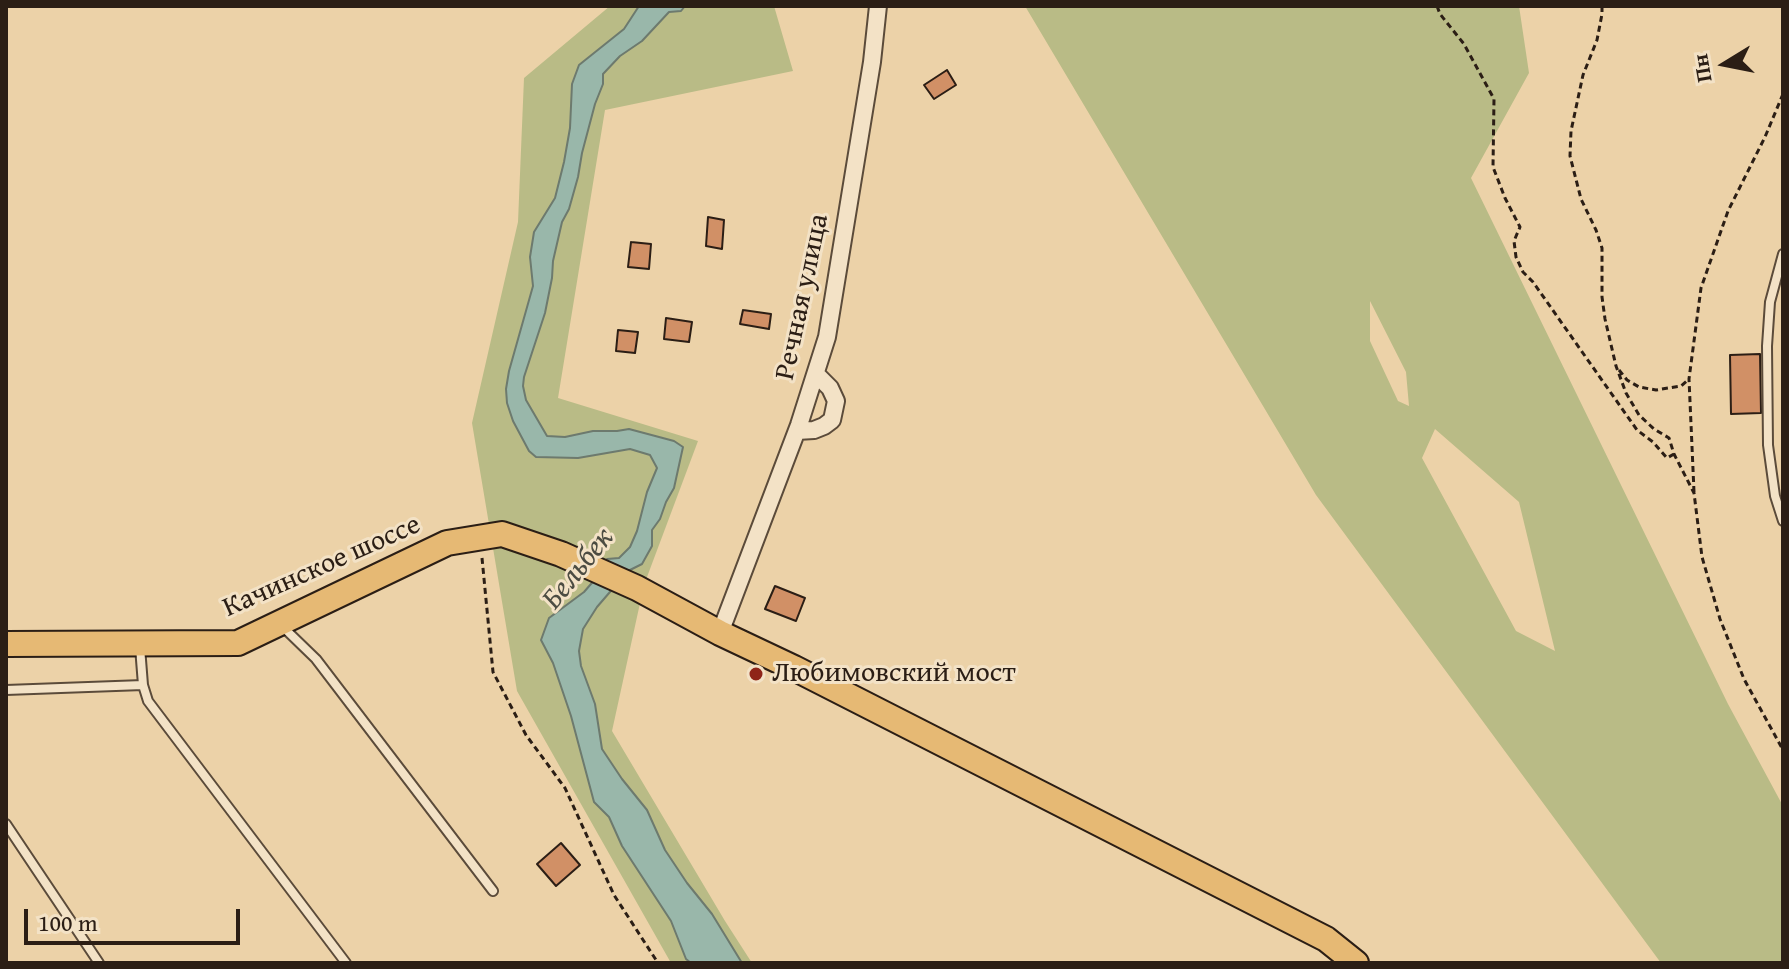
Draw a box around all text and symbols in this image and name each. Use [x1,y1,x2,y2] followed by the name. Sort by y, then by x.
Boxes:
[1685,24,1765,104] north arrow
[1683,51,1720,85] text: Пн
[769,211,837,383] street label: Речная улица
[218,508,426,626] street label: Качинское шоссе
[535,521,623,617] water label: Бельбек
[772,657,1016,691] place label: Любимовский мост
[747,665,765,683] marker: Любимовский мост
[28,893,244,943] scale bar
[38,905,98,940] text: 100 m

